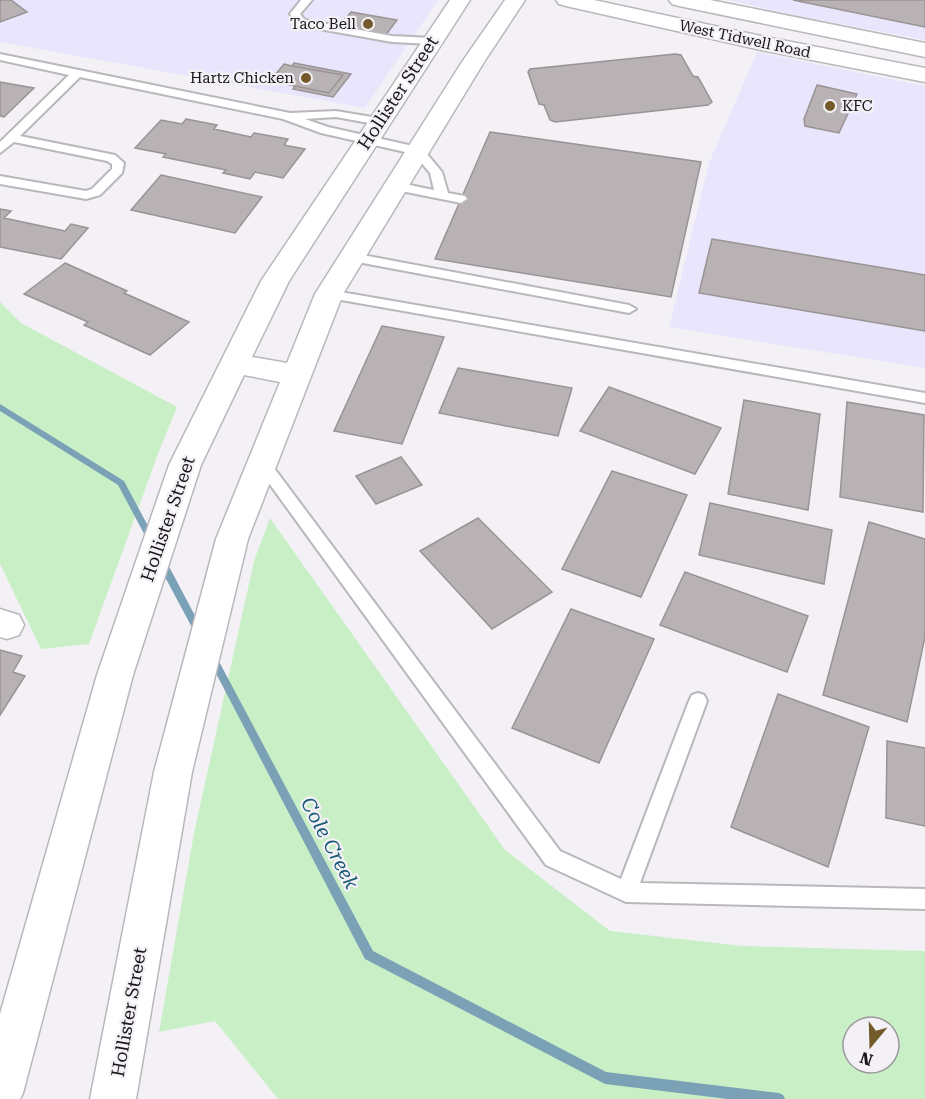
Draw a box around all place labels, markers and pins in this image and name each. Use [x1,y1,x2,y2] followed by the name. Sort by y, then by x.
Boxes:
[290,15,356,33] place label: Taco Bell
[361,17,375,31] marker: Taco Bell
[190,69,294,87] place label: Hartz Chicken
[299,71,313,85] marker: Hartz Chicken
[842,97,873,115] place label: KFC
[823,99,837,113] marker: KFC

